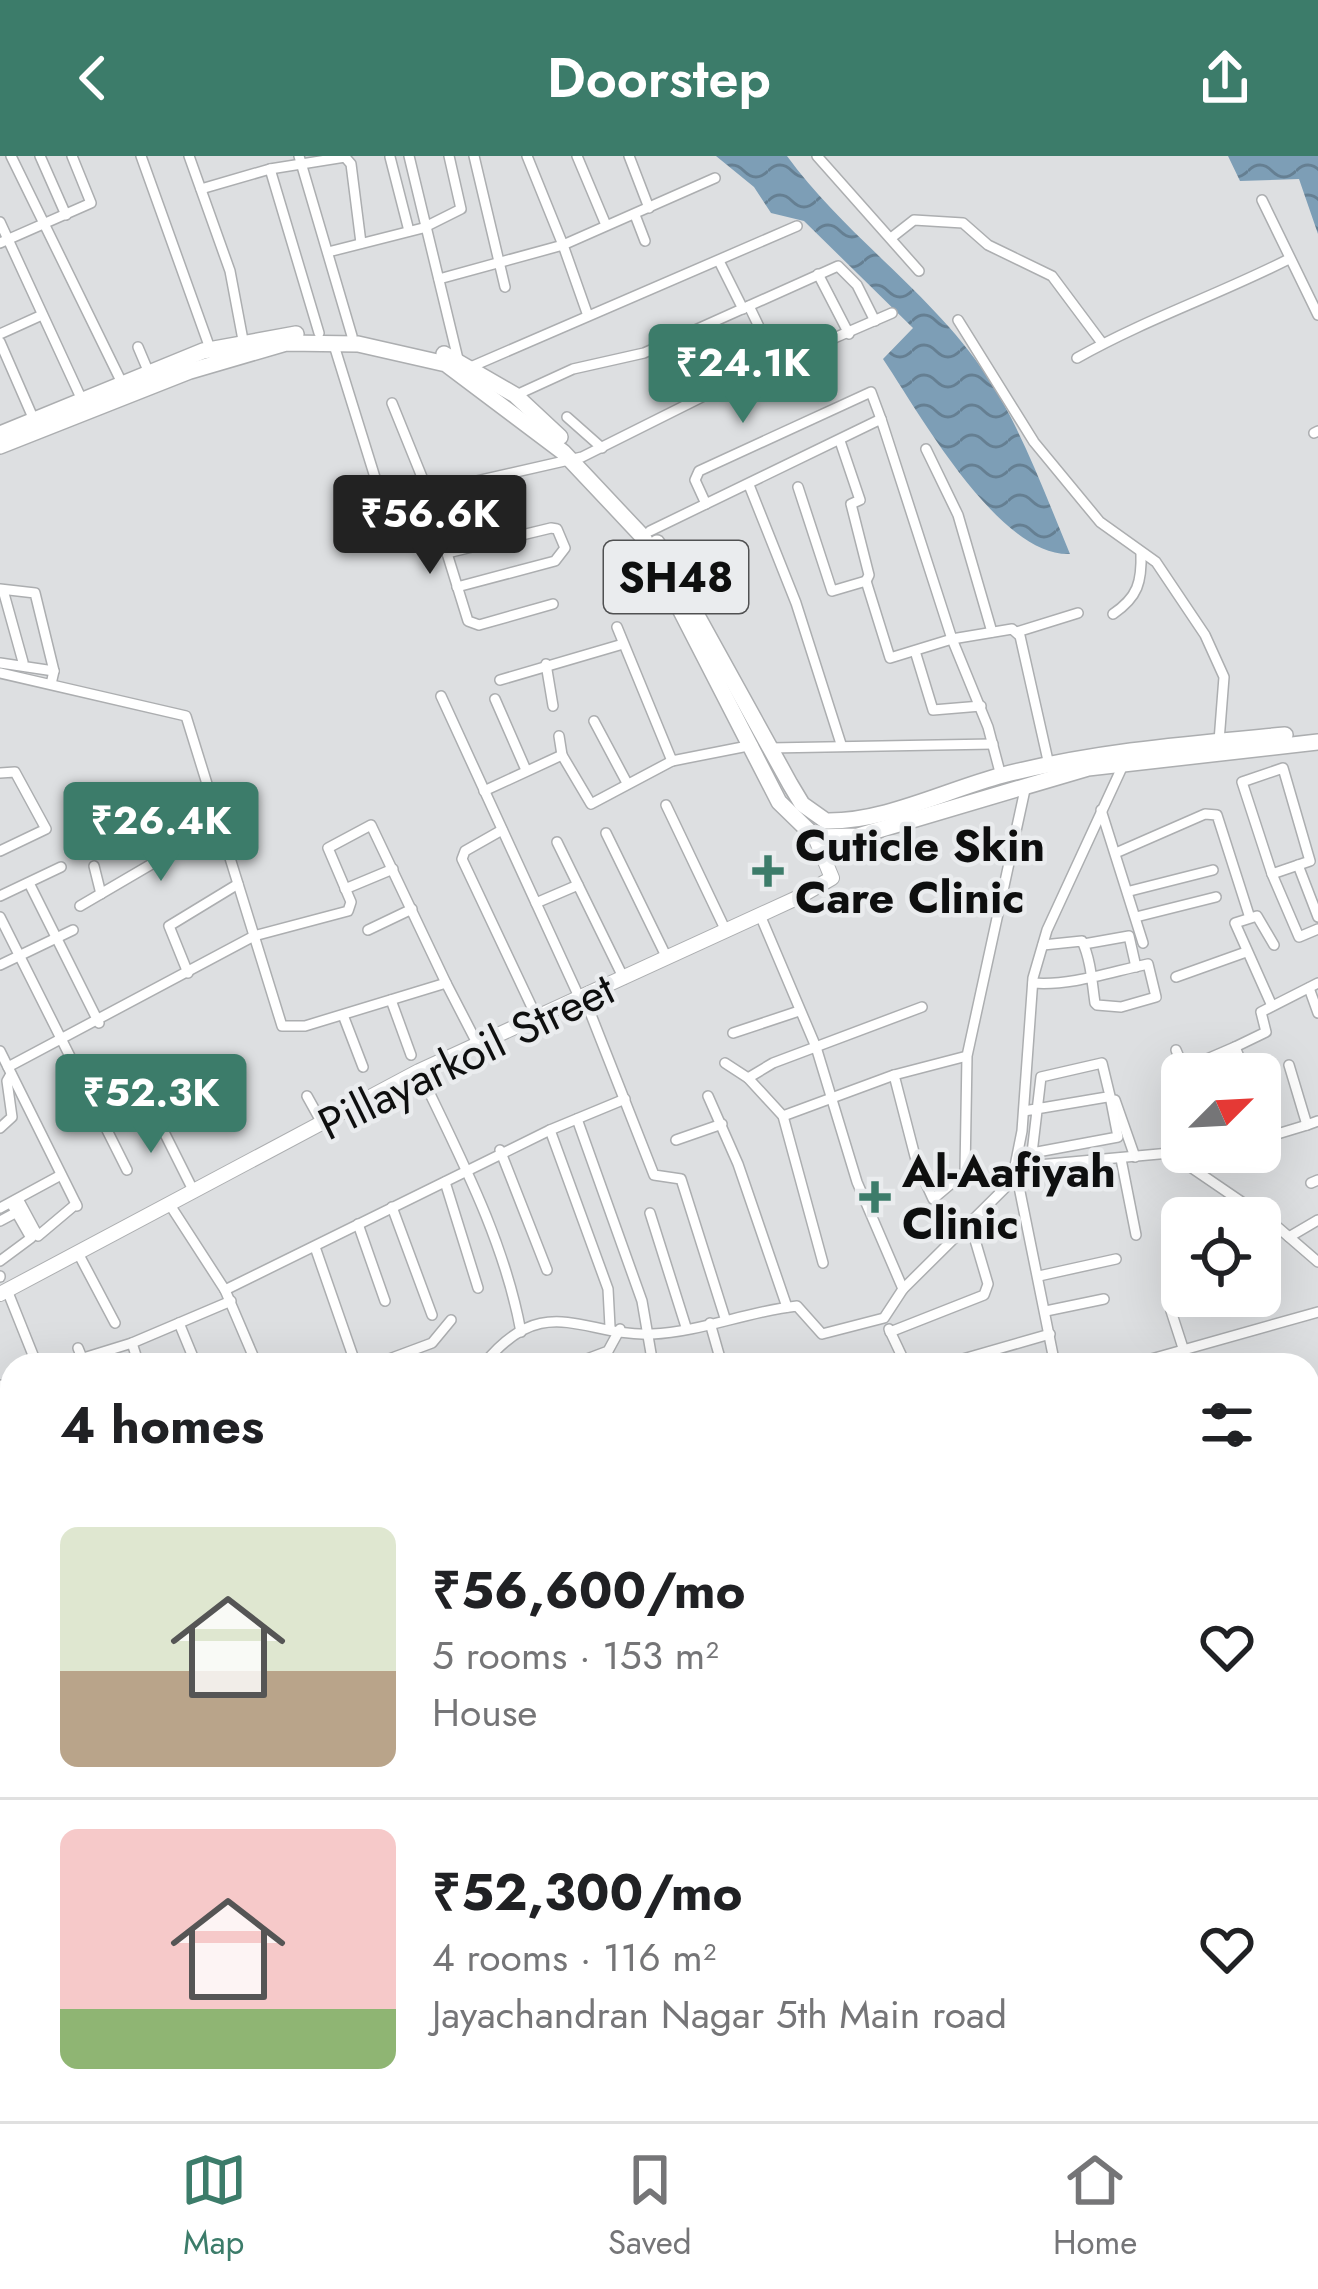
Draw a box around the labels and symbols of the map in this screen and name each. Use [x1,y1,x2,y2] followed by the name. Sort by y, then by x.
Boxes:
[645,324,841,426] pin: ₹24.1K
[332,475,528,577] pin: ₹56.6K
[604,541,748,613] road number: SH48
[63,782,259,884] pin: ₹26.4K
[795,813,1045,930] place label: Cuticle Skin Care Clinic
[752,855,784,887] marker: Cuticle Skin Care Clinic
[307,957,625,1156] street label: Pillayarkoil Street
[1161,1053,1281,1173] north arrow
[53,1054,249,1156] pin: ₹52.3K
[901,1139,1116,1256] place label: Al-Aafiyah Clinic
[859,1181,891,1213] marker: Al-Aafiyah Clinic

